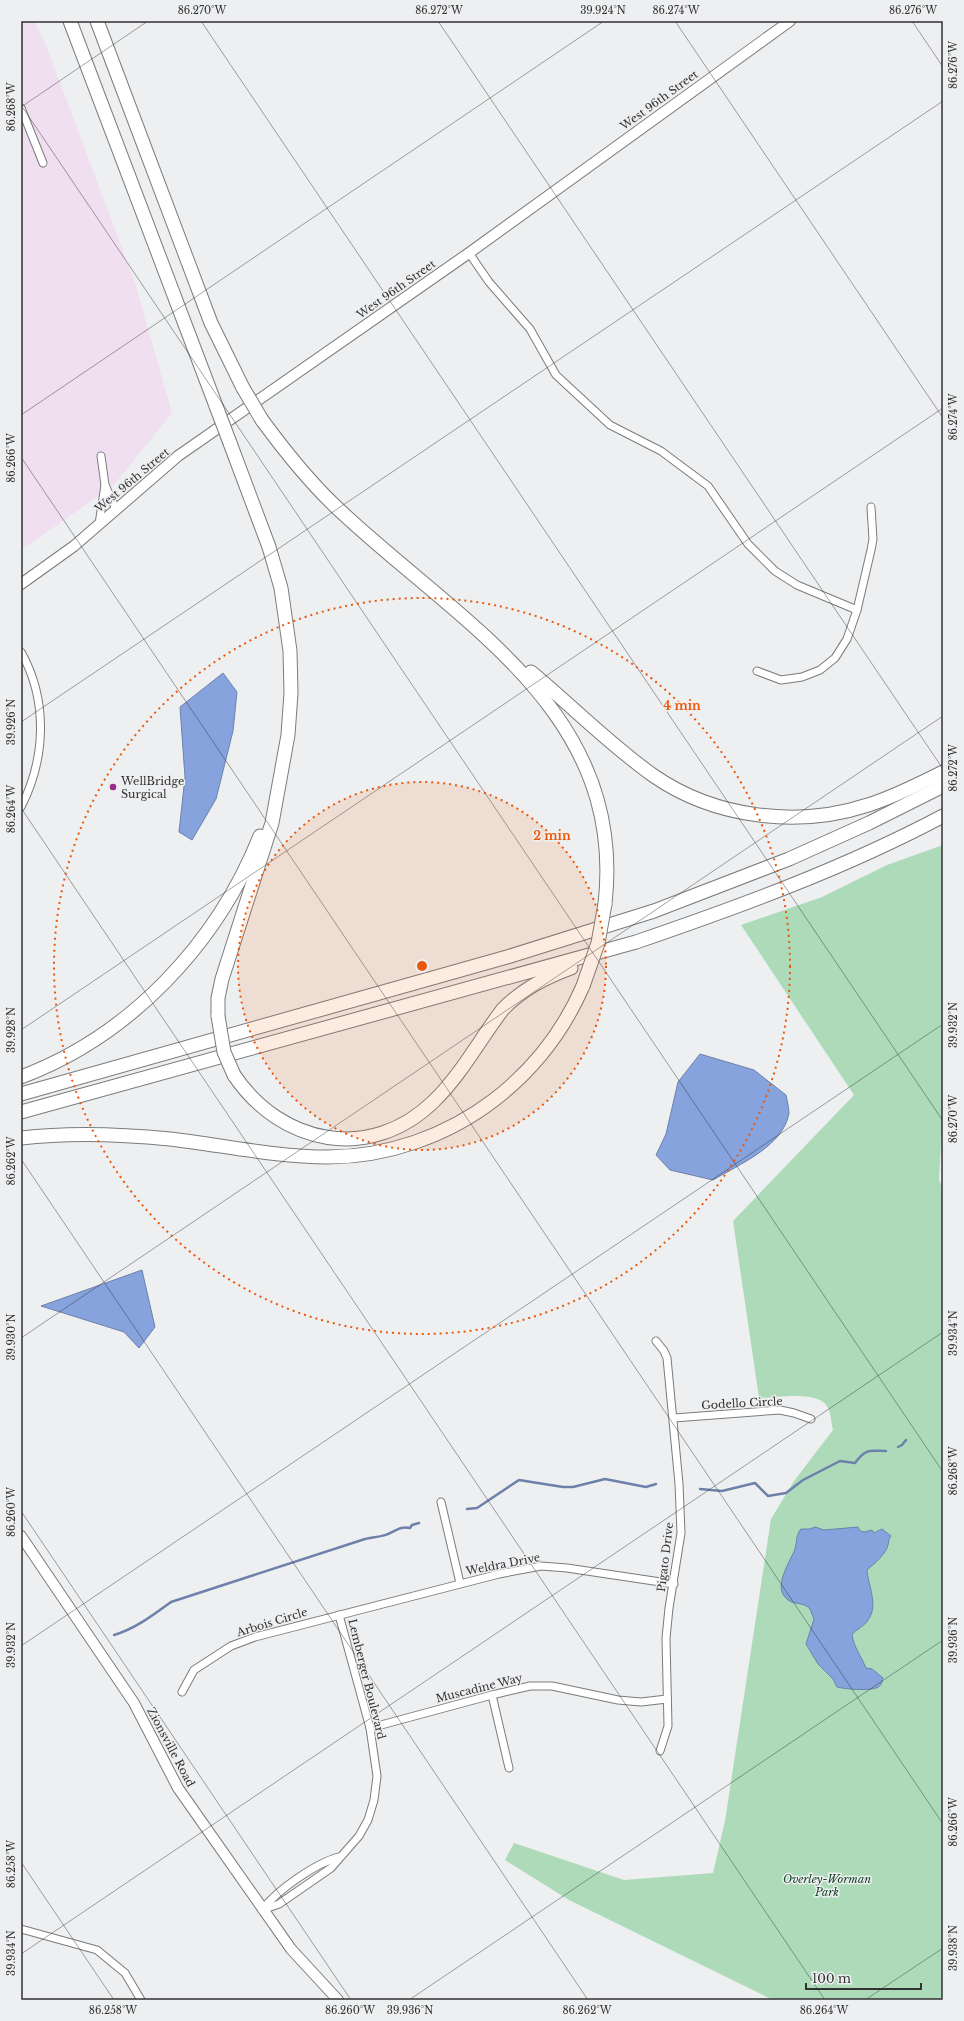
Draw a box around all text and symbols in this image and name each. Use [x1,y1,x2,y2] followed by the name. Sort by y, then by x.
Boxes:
[178,4,227,17] text: 86.270°W
[415,4,463,17] text: 86.272°W
[580,4,626,17] text: 39.924°N
[652,4,700,17] text: 86.274°W
[889,4,937,17] text: 86.276°W
[947,41,960,89] text: 86.276°W
[617,67,701,134] street label: West 96th Street
[5,82,18,132] text: 86.268°W
[353,256,439,322] street label: West 96th Street
[947,393,960,441] text: 86.274°W
[5,433,18,483] text: 86.266°W
[91,444,173,516] street label: West 96th Street
[663,698,701,713] text: 4 min
[5,699,18,745] text: 39.926°N
[947,744,960,792] text: 86.272°W
[120,774,184,801] place label: WellBridge Surgical
[108,782,118,792] marker: WellBridge Surgical
[5,784,18,833] text: 86.264°W
[533,828,571,843] text: 2 min
[415,959,429,973] centre of rings
[947,1002,960,1048] text: 39.932°N
[5,1007,18,1053] text: 39.928°N
[947,1094,960,1143] text: 86.270°W
[5,1136,18,1186] text: 86.262°W
[947,1310,960,1356] text: 39.934°N
[5,1313,18,1361] text: 39.930°N
[701,1394,783,1412] street label: Godello Circle
[947,1446,960,1496] text: 86.268°W
[5,1487,18,1537] text: 86.260°W
[654,1521,676,1593] street label: Pigato Drive
[464,1550,541,1578] street label: Weldra Drive
[234,1605,309,1640] street label: Arbois Circle
[345,1617,389,1741] street label: Lemberger Boulevard
[947,1617,960,1663] text: 39.936°N
[5,1622,18,1668] text: 39.932°N
[434,1670,524,1706] street label: Muscadine Way
[144,1705,198,1790] street label: Zionsville Road
[947,1797,960,1847] text: 86.266°W
[5,1840,18,1888] text: 86.258°W
[783,1872,871,1899] park label: Overley-Worman Park
[947,1925,960,1971] text: 39.938°N
[5,1930,18,1976] text: 39.934°N
[806,1965,921,1991] scale bar
[812,1971,851,1986] text: 100 m
[89,2004,137,2017] text: 86.258°W
[325,2004,375,2017] text: 86.260°W
[387,2004,433,2017] text: 39.936°N
[562,2004,612,2017] text: 86.262°W
[800,2004,849,2017] text: 86.264°W

